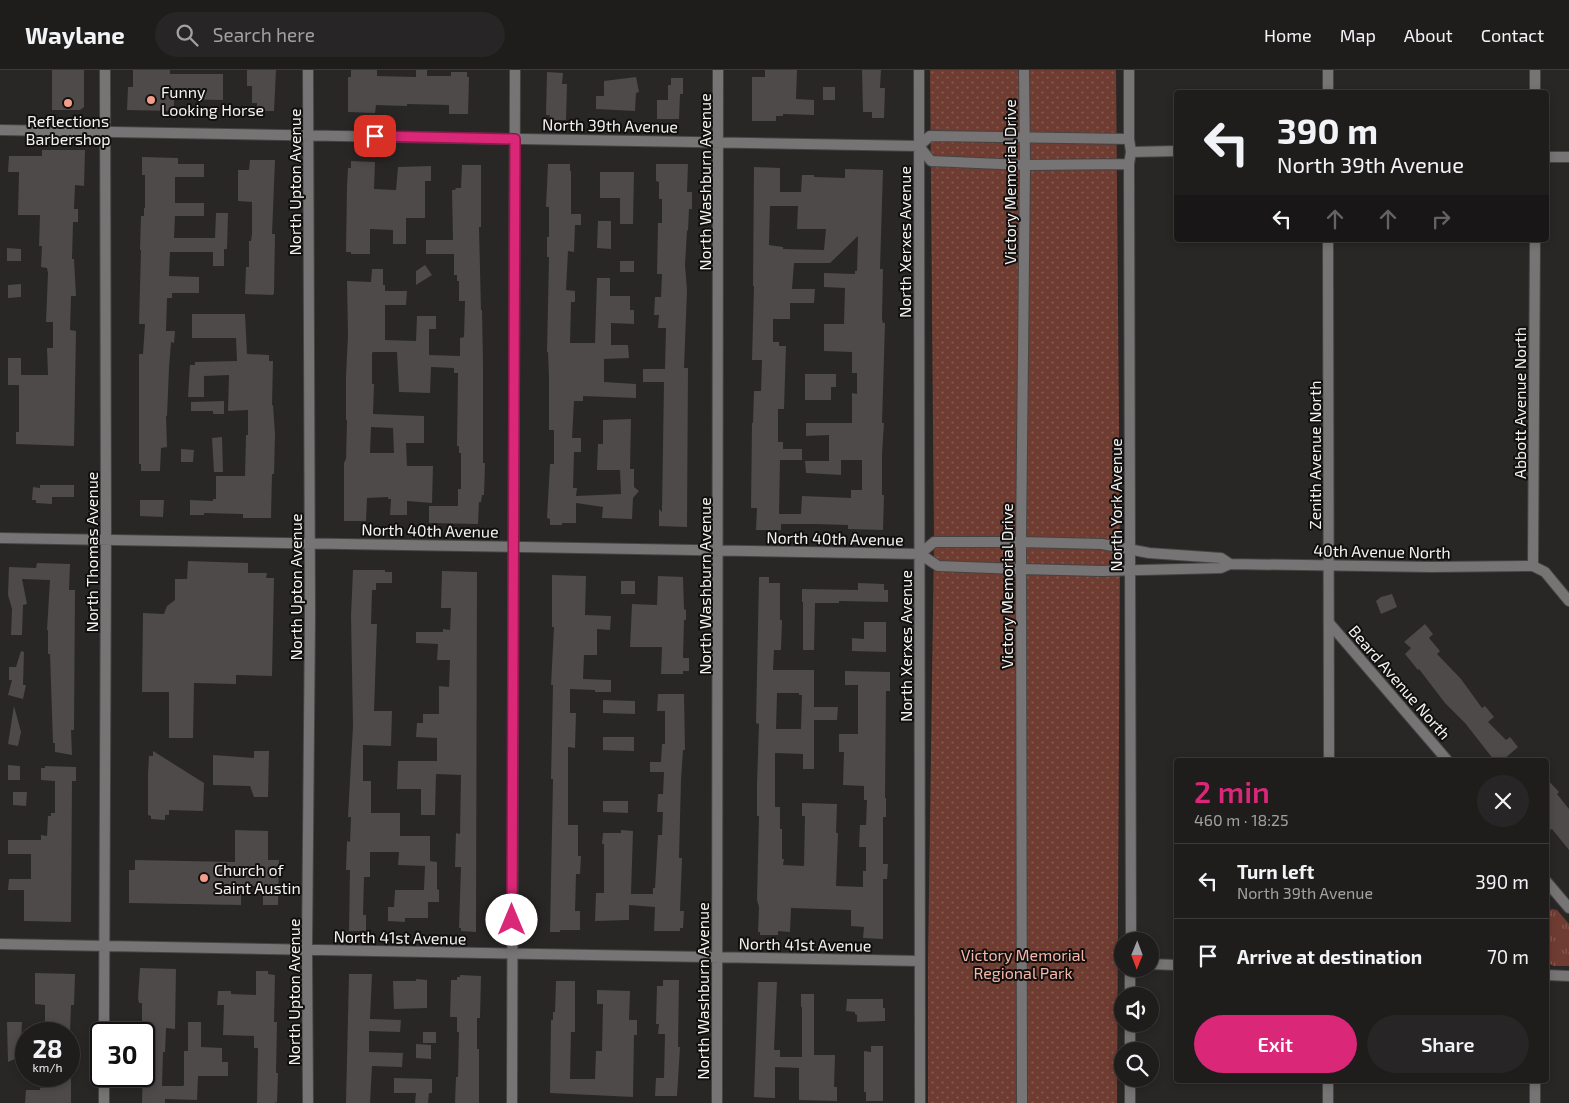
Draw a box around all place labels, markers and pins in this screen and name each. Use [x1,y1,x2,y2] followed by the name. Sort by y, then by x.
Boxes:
[161,82,264,119] place label: Funny Looking Horse
[145,94,157,106] marker: Funny Looking Horse
[62,97,74,109] marker: Reflections Barbershop
[25,111,111,148] place label: Reflections Barbershop
[354,115,396,157] pin
[214,860,301,897] place label: Church of Saint Austin
[198,872,210,884] marker: Church of Saint Austin

